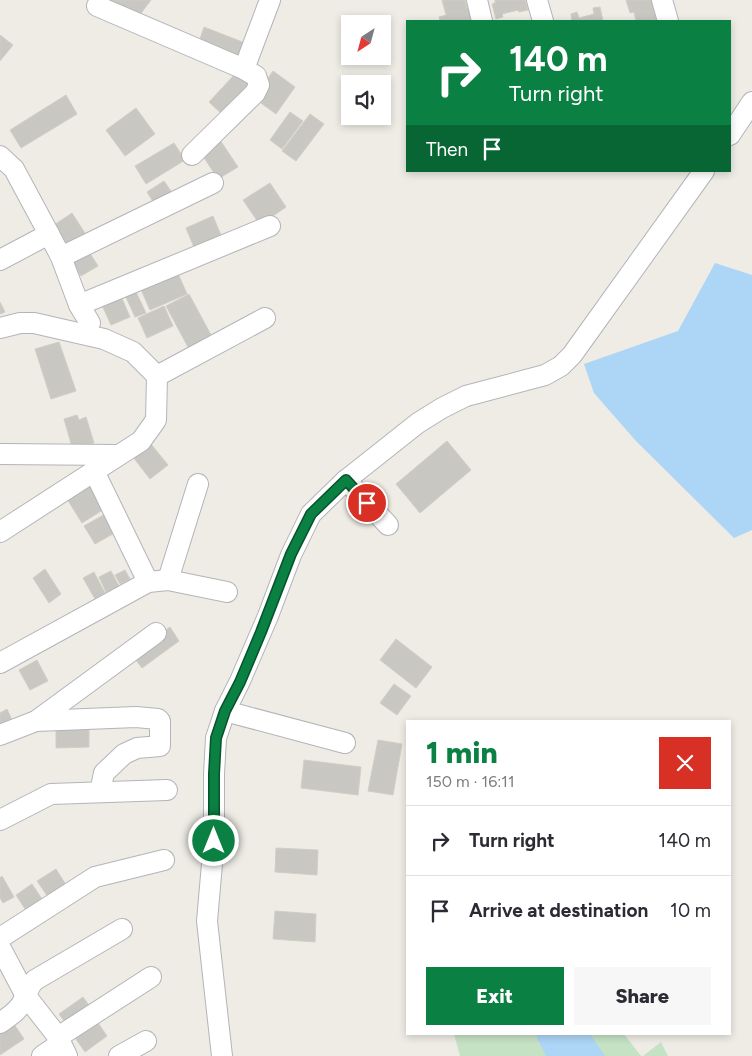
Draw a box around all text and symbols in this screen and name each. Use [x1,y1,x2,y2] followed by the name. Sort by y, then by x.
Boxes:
[341,15,391,65] north arrow
[341,15,391,125] map controls
[509,38,607,80] text: 140 m
[426,40,491,105] icon: right
[341,75,391,125] button: sound
[509,80,604,107] text: Turn right
[478,135,506,163] icon: arrive
[426,138,468,161] text: Then
[346,482,388,524] pin
[353,489,381,517] icon: arrive
[426,734,498,771] text: 1 min
[659,737,711,789] button: close
[426,772,515,791] text: 150 m · 16:11
[187,814,239,866] position arrow
[426,827,454,855] icon: right
[469,829,555,852] text: Turn right
[658,829,711,852] text: 140 m
[426,897,454,925] icon: arrive
[469,899,648,922] text: Arrive at destination
[670,899,711,922] text: 10 m
[426,967,564,1025] button: Exit
[574,967,711,1025] button: Share

